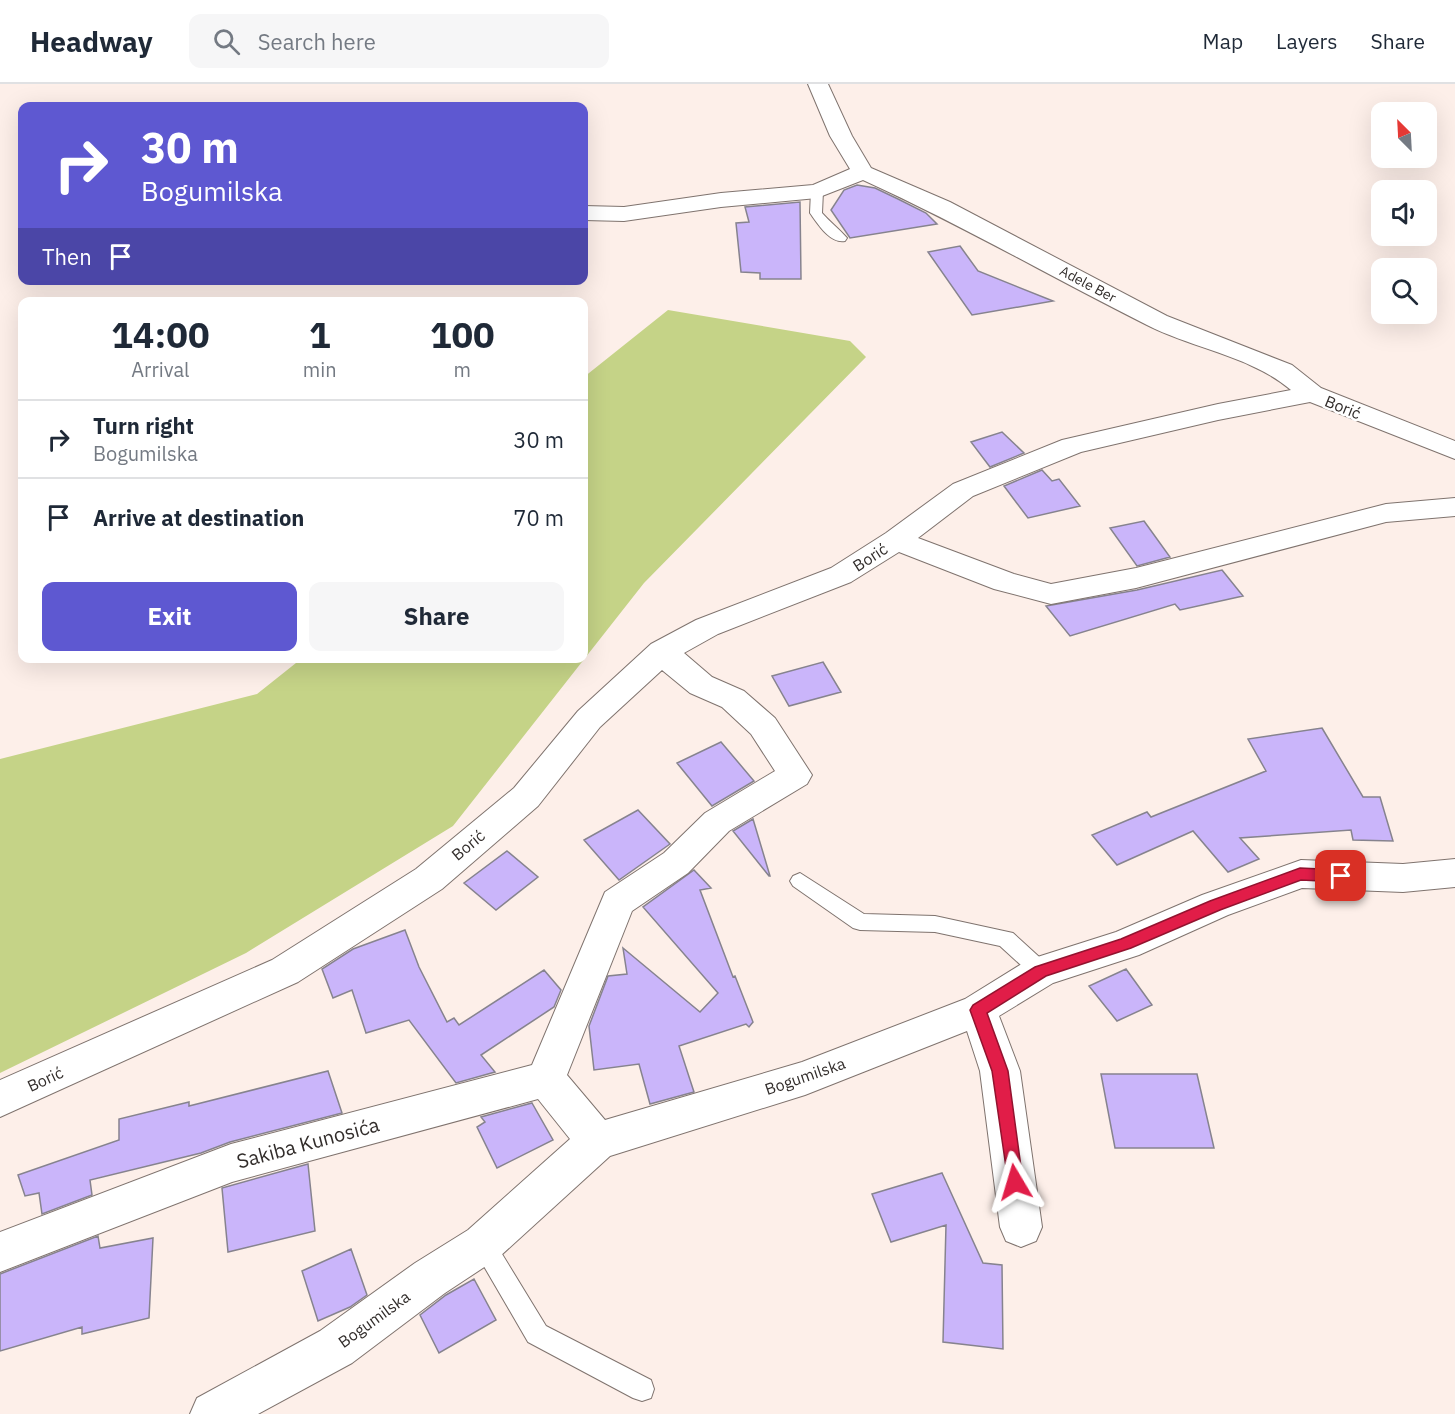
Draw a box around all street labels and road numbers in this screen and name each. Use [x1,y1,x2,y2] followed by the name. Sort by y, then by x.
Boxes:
[1057,262,1119,306] street label: Adele Ber
[1322,391,1364,423] street label: Borić
[849,538,891,576] street label: Borić
[447,825,489,865] street label: Borić
[762,1053,848,1099] street label: Bogumilska
[24,1062,66,1096] street label: Borić
[234,1110,383,1175] street label: Sakiba Kunosića
[334,1286,414,1352] street label: Bogumilska

